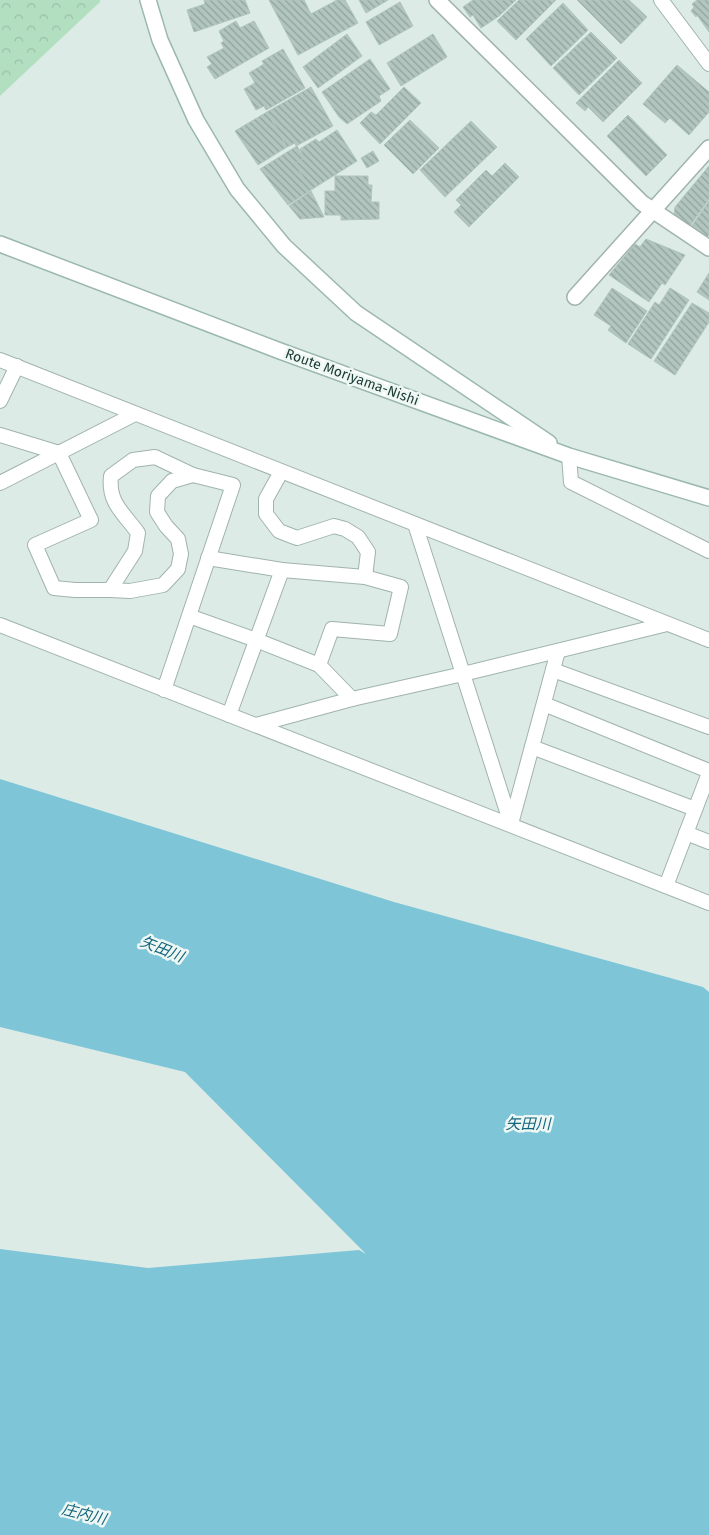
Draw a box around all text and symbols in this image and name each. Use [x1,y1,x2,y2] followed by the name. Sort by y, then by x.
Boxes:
[283,345,421,409] street label: Route Moriyama-Nishi
[138,932,188,967] water label: 矢田川
[505,1115,552,1133] water label: 矢田川
[60,1500,110,1529] water label: 庄内川

